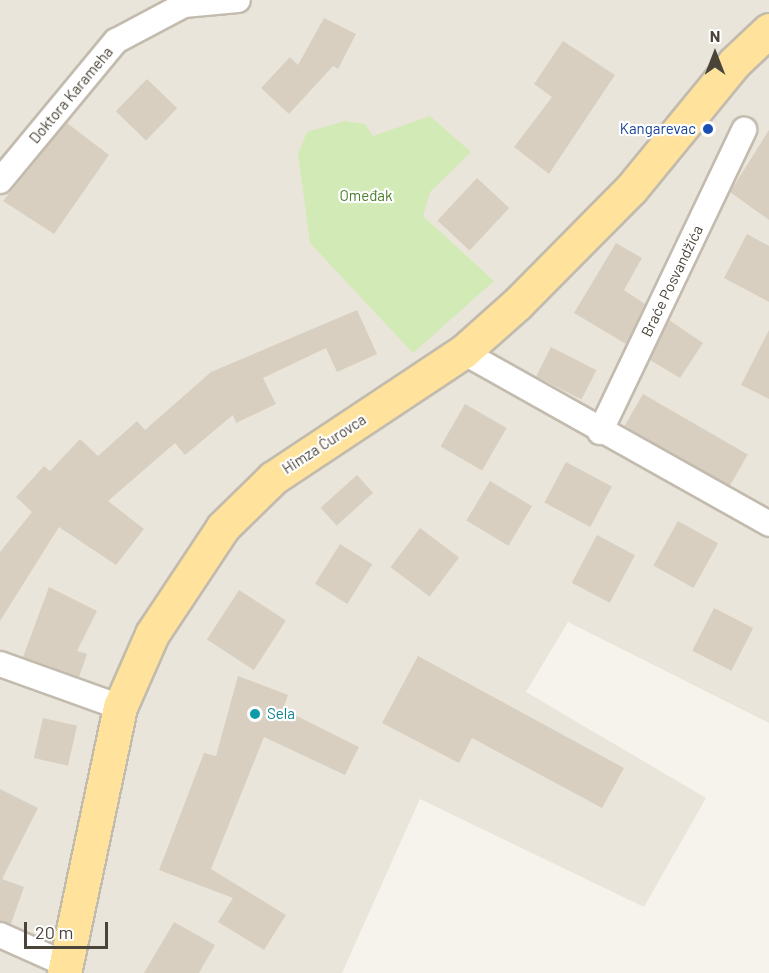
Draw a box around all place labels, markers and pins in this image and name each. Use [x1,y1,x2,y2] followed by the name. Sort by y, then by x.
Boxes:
[620,120,696,138] place label: Kangarevac
[701,122,715,136] marker: Kangarevac
[267,705,295,723] place label: Sela
[248,707,262,721] marker: Sela

